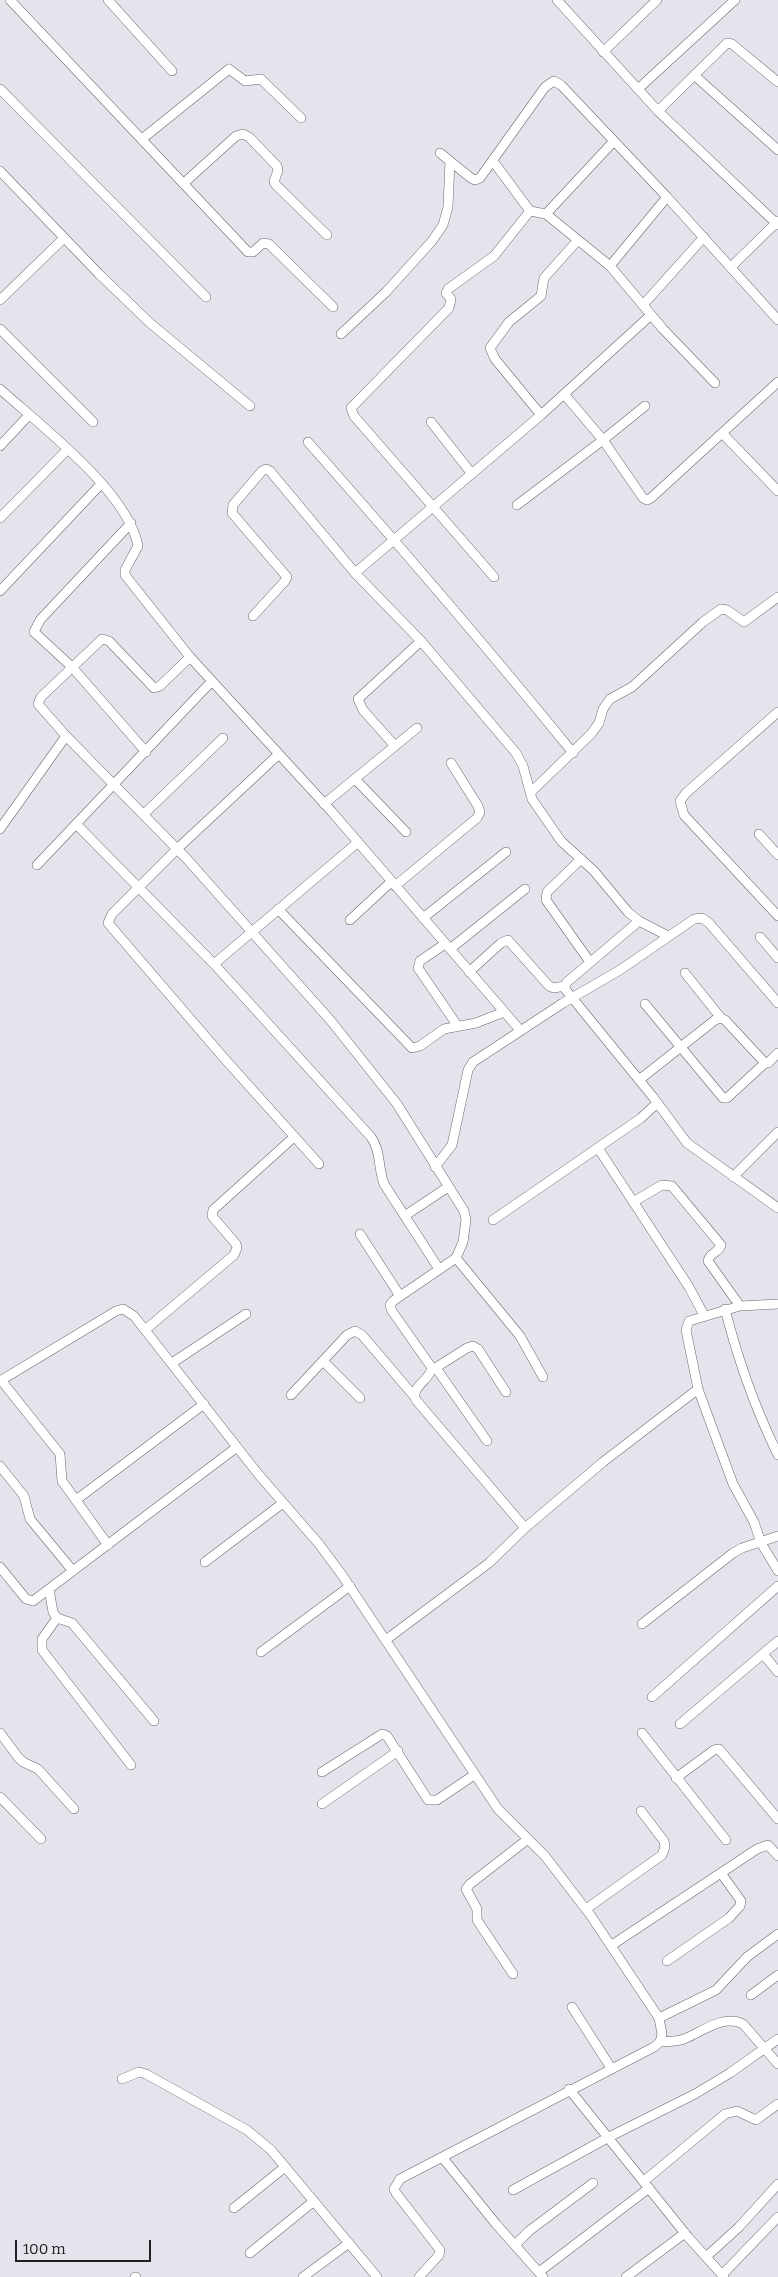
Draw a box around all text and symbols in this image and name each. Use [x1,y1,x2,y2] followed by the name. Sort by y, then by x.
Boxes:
[18,2230,154,2262] scale bar
[23,2240,66,2258] text: 100 m

